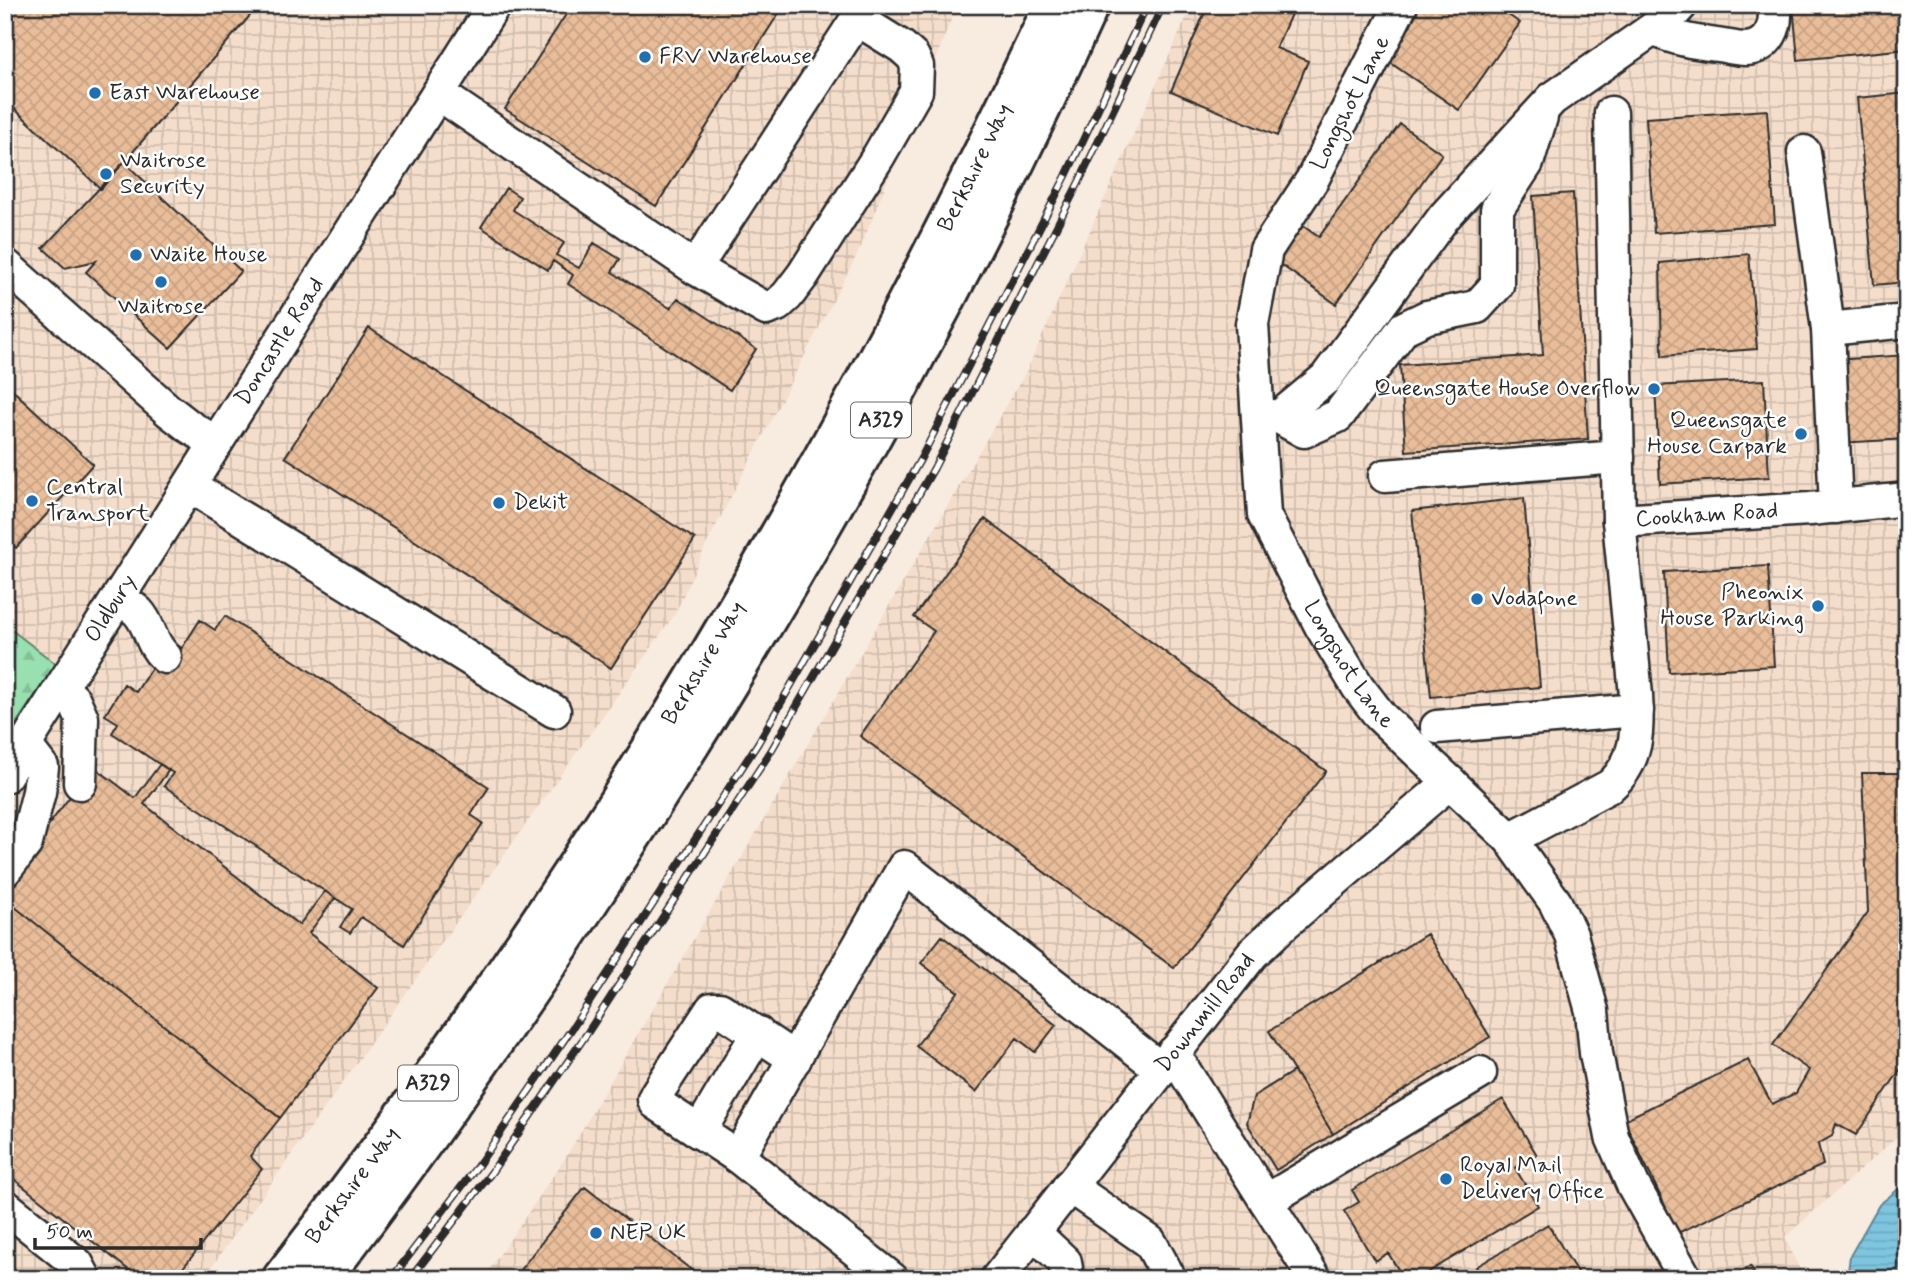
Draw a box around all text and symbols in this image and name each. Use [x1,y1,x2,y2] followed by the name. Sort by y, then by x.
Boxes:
[1304,30,1400,176] street label: Longshot Lane
[659,42,812,72] place label: FRV Warehouse
[637,49,653,65] marker: FRV Warehouse
[109,78,260,108] place label: East Warehouse
[87,85,103,101] marker: East Warehouse
[931,99,1020,237] street label: Berkshire Way
[120,146,206,202] place label: Waitrose Security
[98,166,114,182] marker: Waitrose Security
[150,240,268,270] place label: Waite House
[128,247,144,263] marker: Waite House
[228,272,332,412] street label: Doncastle Road
[153,274,169,290] marker: Waitrose
[118,292,204,322] place label: Waitrose
[1374,374,1640,406] place label: Queensgate House Overflow
[1646,381,1662,397] marker: Queensgate House Overflow
[851,402,911,438] road number: A329
[1647,406,1787,462] place label: Queensgate House Carpark
[1793,426,1809,442] marker: Queensgate House Carpark
[46,473,150,529] place label: Central Transport
[513,488,568,518] place label: Dekit
[24,493,40,509] marker: Central Transport
[491,495,507,511] marker: Dekit
[1635,496,1779,535] street label: Cookham Road
[78,569,144,649] street label: Oldbury
[1660,578,1804,634] place label: Pheonix House Parking
[1491,584,1578,615] place label: Vodafone
[1469,591,1485,607] marker: Vodafone
[655,596,753,731] street label: Berkshire Way
[1296,596,1400,736] street label: Longshot Lane
[1810,598,1826,614] marker: Pheonix House Parking
[1149,947,1262,1079] street label: Downmill Road
[398,1066,458,1100] road number: A329
[299,1121,406,1251] street label: Berkshire Way
[1460,1151,1604,1207] place label: Royal Mail Delivery Office
[1438,1171,1454,1187] marker: Royal Mail Delivery Office
[35,1207,201,1251] scale bar
[46,1218,93,1246] text: 50 m
[610,1218,686,1248] place label: NEP UK
[588,1225,604,1241] marker: NEP UK

